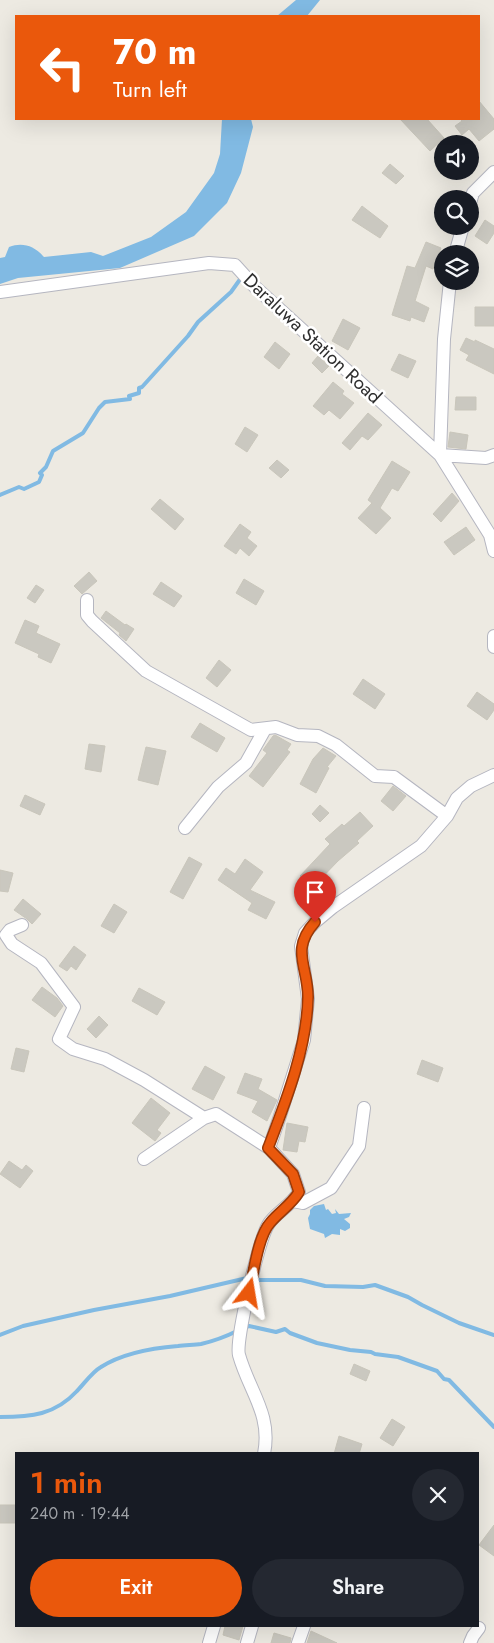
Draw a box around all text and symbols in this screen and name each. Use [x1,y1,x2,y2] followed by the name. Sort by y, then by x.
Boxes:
[113,27,196,77] text: 70 m
[30,35,95,100] icon: left
[113,73,187,105] text: Turn left
[434,135,479,290] map controls
[434,135,479,180] button: sound
[434,190,479,235] button: search
[434,245,479,290] button: layers
[237,267,388,410] street label: Daraluwa Station Road
[294,871,336,922] pin
[301,878,329,906] icon: arrive
[222,1266,274,1318] position arrow
[30,1461,103,1504] text: 1 min
[412,1469,464,1521] button: close
[30,1502,130,1525] text: 240 m · 19:44
[30,1559,242,1617] button: Exit
[252,1559,464,1617] button: Share

